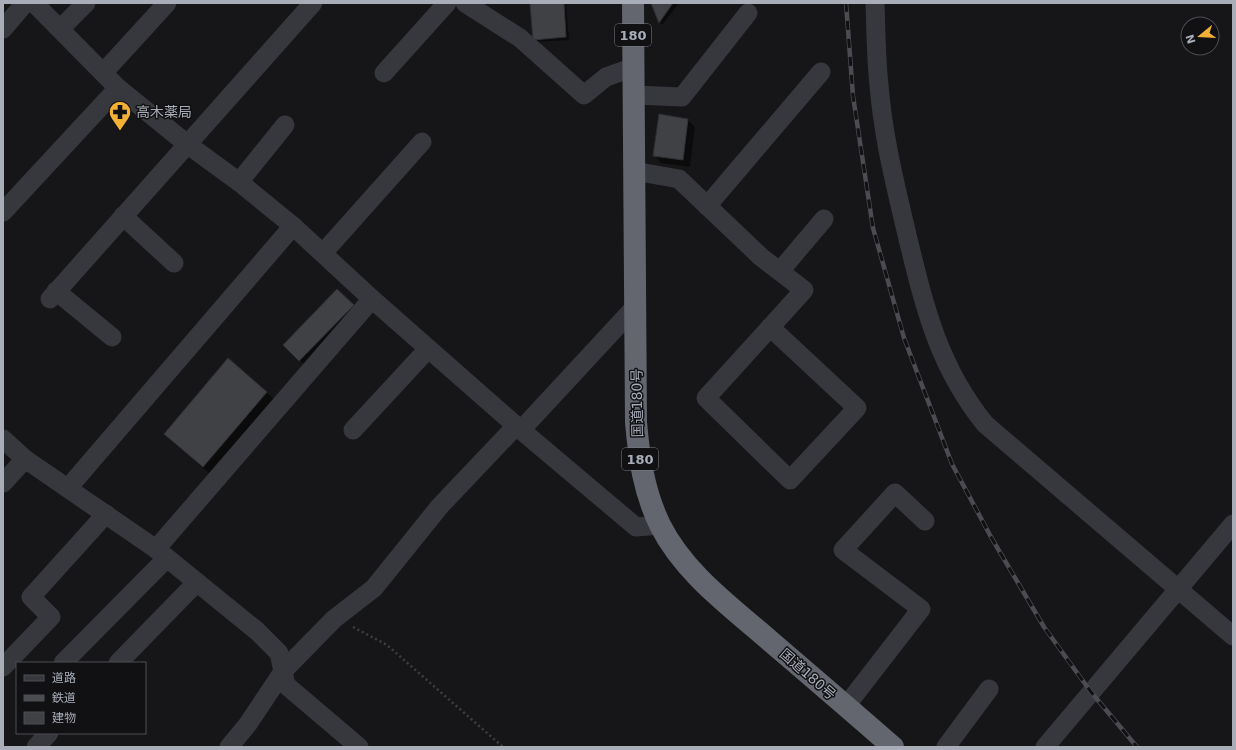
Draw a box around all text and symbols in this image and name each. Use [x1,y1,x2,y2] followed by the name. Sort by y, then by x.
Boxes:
[1180,16,1220,56] north arrow
[615,24,651,46] road number: 180
[1183,33,1199,45] text: N
[107,99,133,132] pharmacy icon: 高木薬局
[136,104,192,120] place label: 高木薬局
[628,368,646,438] street label: 国道180号
[622,448,658,470] road number: 180
[777,645,839,703] street label: 国道180号
[16,662,146,734] legend
[52,671,76,685] text: 道路
[52,691,76,705] text: 鉄道
[52,711,76,725] text: 建物

